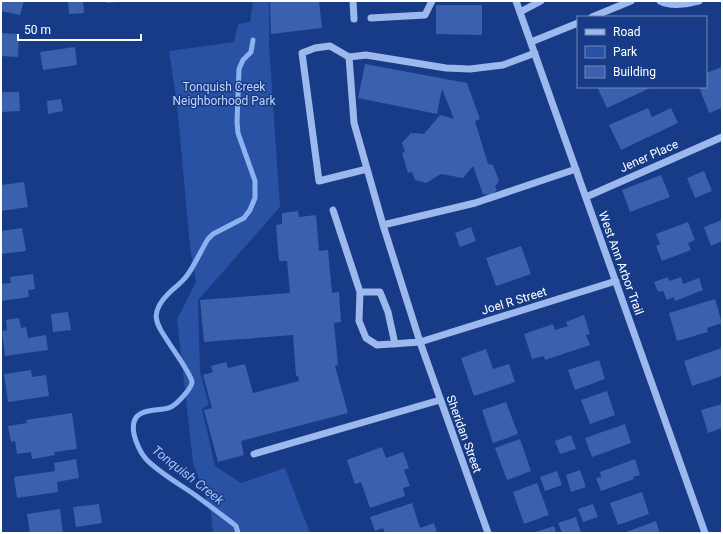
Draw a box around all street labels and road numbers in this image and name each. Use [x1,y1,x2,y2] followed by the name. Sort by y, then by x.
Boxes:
[618,137,680,175] street label: Jener Place
[596,209,646,317] street label: West Ann Arbor Trail
[480,284,549,318] street label: Joel R Street
[443,393,485,475] street label: Sheridan Street

